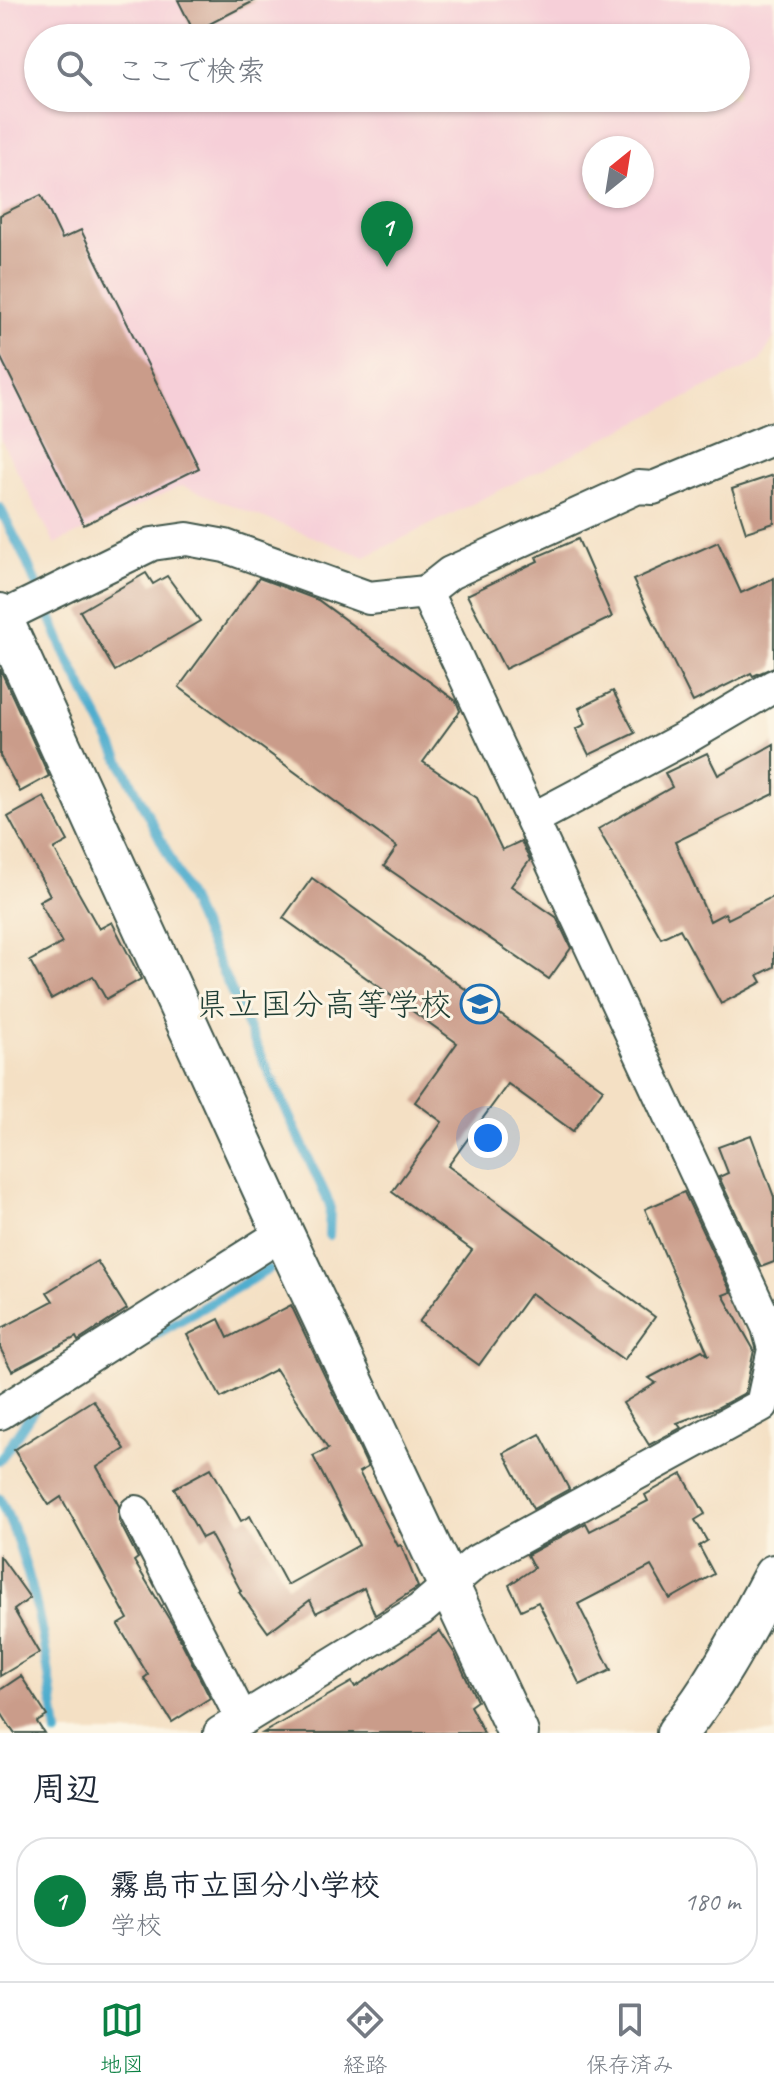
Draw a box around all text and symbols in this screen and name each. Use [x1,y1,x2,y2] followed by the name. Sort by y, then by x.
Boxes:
[24,24,750,112] search box
[52,46,96,90] icon: search
[116,52,266,90] text: ここで検索
[582,136,654,208] north arrow
[361,201,413,267] pin: 1
[459,983,501,1025] school or university icon: 県立国分高等学校
[196,984,452,1025] place label: 県立国分高等学校
[468,1118,508,1158] your location
[32,1767,100,1810] text: 周辺
[110,1866,380,1904] text: 霧島市立国分小学校
[54,1885,66,1918] text: 1
[684,1885,740,1918] text: 180 m
[110,1909,162,1942] text: 学校
[100,1998,144,2079] tab: 地図
[343,1998,387,2079] tab: 経路
[586,1998,674,2079] tab: 保存済み

